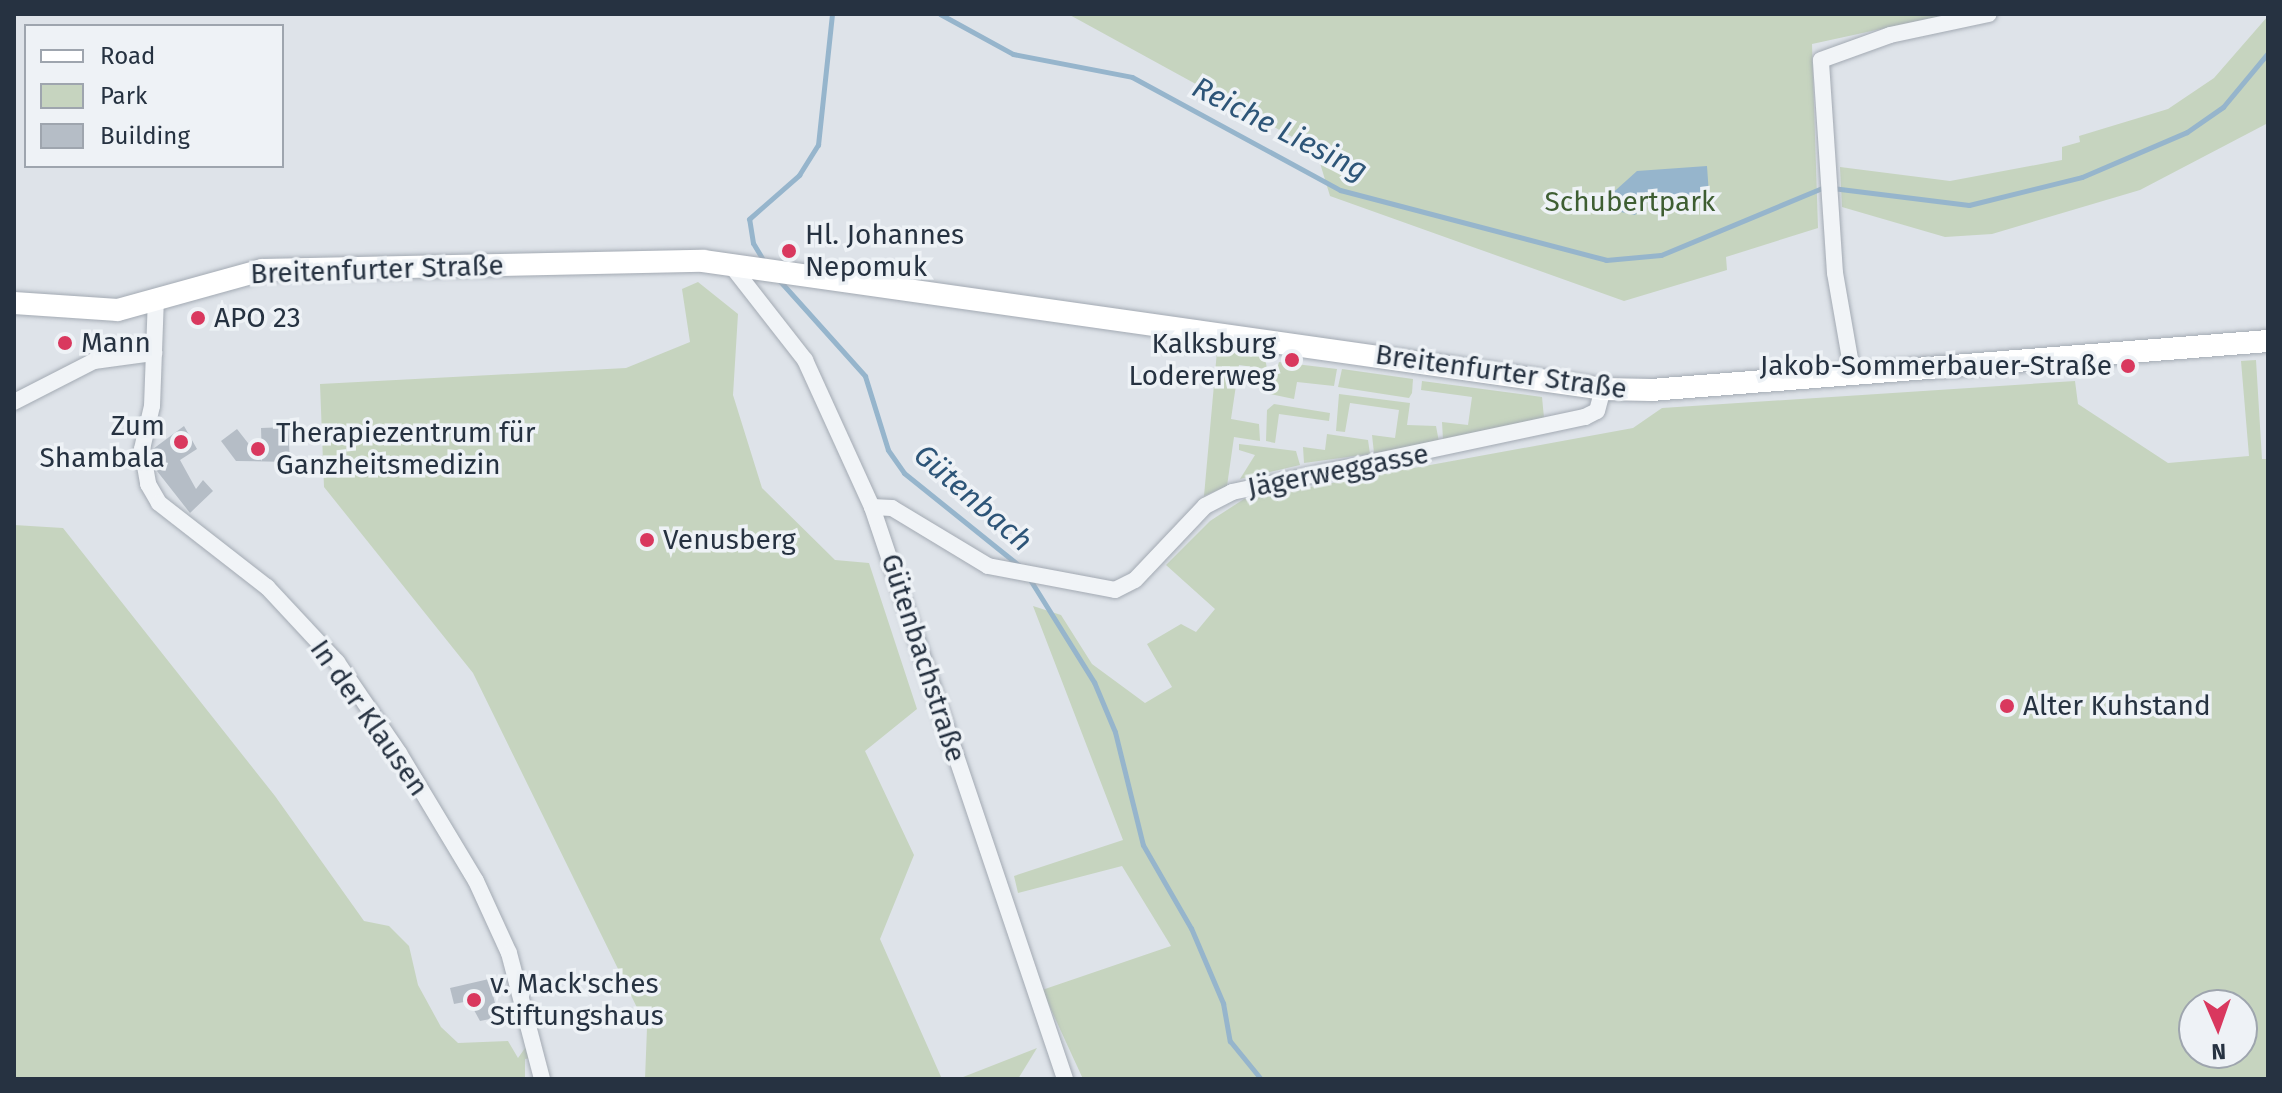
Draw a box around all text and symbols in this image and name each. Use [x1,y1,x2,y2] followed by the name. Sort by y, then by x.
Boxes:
[24,24,284,168] legend
[100,42,155,70] text: Road
[1186,69,1374,189] water label: Reiche Liesing
[100,82,147,110] text: Park
[100,122,190,150] text: Building
[1545,185,1715,219] park label: Schubertpark
[805,218,964,284] place label: Hl. Johannes Nepomuk
[780,242,798,260] marker: Hl. Johannes Nepomuk
[250,249,504,291] street label: Breitenfurter Straße
[214,301,301,335] place label: APO 23
[189,309,207,327] marker: APO 23
[81,326,151,360] place label: Mann
[1128,327,1276,393] place label: Kalksburg Lodererweg
[56,334,74,352] marker: Mann
[1373,338,1629,406] street label: Breitenfurter Straße
[1760,349,2112,383] place label: Jakob-Sommerbauer-Straße
[1283,351,1301,369] marker: Kalksburg Lodererweg
[2119,357,2137,375] marker: Jakob-Sommerbauer-Straße
[40,409,165,475] place label: Zum Shambala
[276,416,536,482] place label: Therapiezentrum für Ganzheitsmedizin
[172,433,190,451] marker: Zum Shambala
[906,437,1040,559] water label: Gütenbach
[1245,437,1431,505] street label: Jägerweggasse
[247,438,269,460] marker: Therapiezentrum für Ganzheitsmedizin
[663,523,796,557] place label: Venusberg
[638,531,656,549] marker: Venusberg
[874,550,972,766] street label: Gütenbachstraße
[303,633,435,803] street label: In der Klausen
[2023,689,2211,723] place label: Alter Kuhstand
[1998,697,2016,715] marker: Alter Kuhstand
[490,967,664,1033] place label: v. Mack'sches Stiftungshaus
[2178,989,2258,1069] north arrow
[465,991,483,1009] marker: v. Mack'sches Stiftungshaus
[2211,1038,2227,1065] text: N

